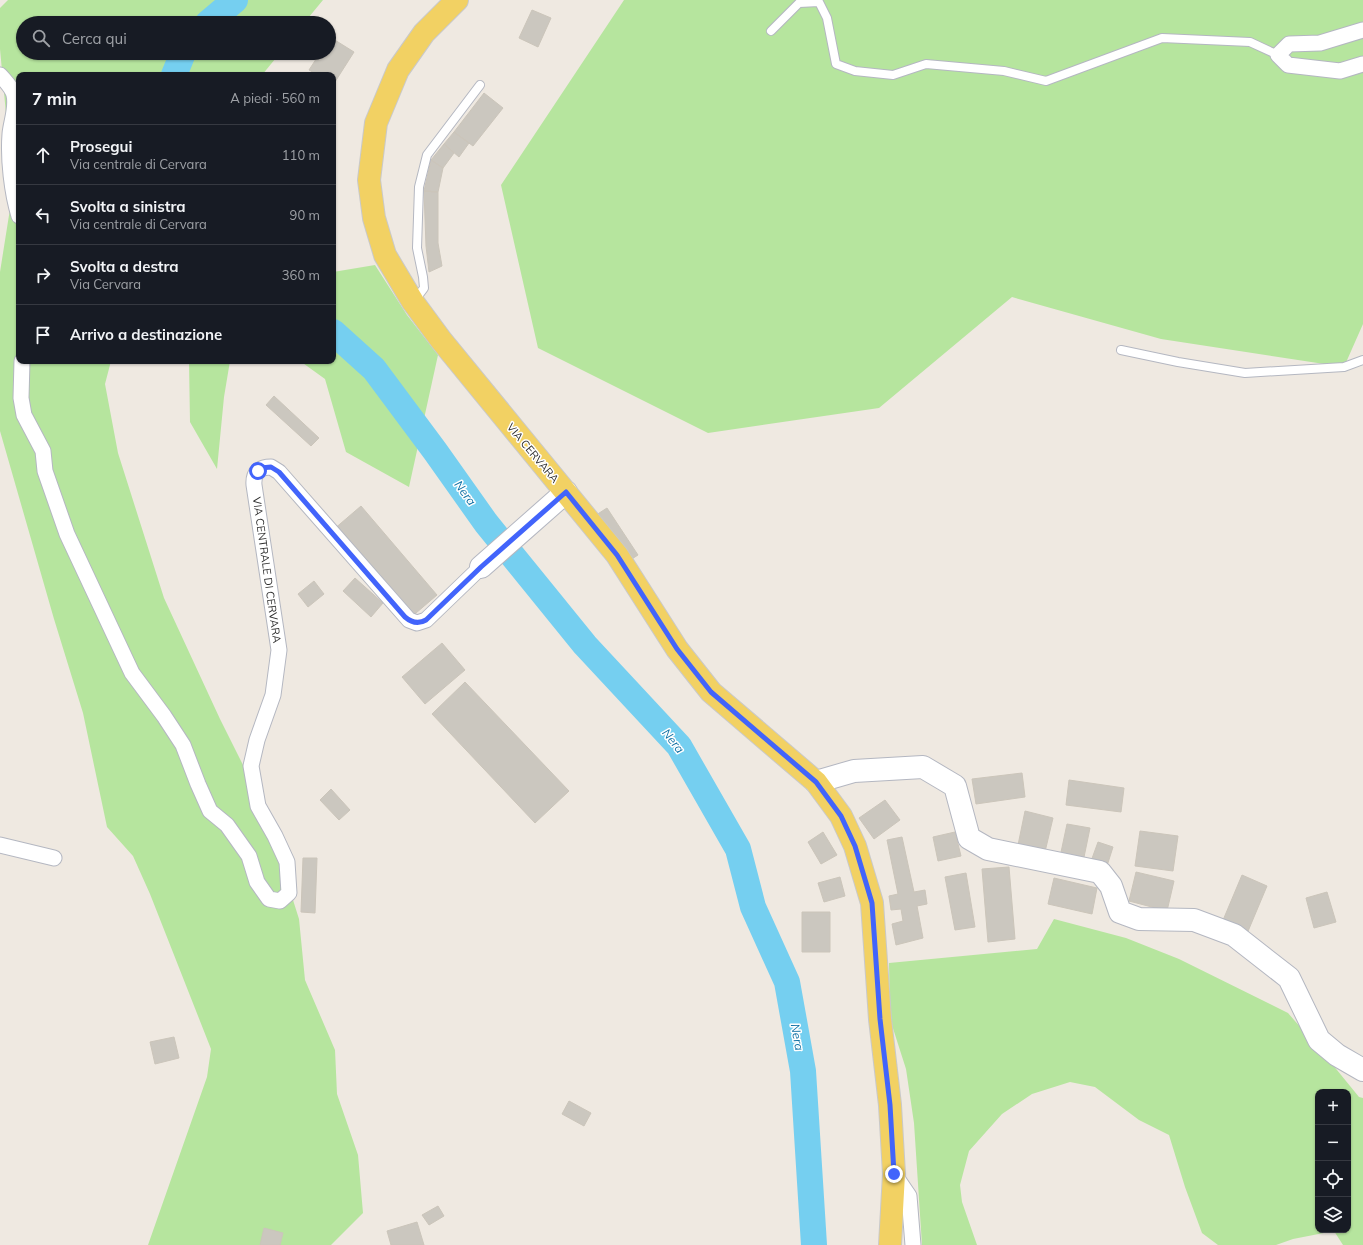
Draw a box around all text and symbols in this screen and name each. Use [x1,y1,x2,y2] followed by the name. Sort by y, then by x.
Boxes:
[16,16,336,60] search box
[30,27,52,49] icon: search
[62,29,127,48] text: Cerca qui
[32,88,77,109] text: 7 min
[230,90,320,106] text: A piedi · 560 m
[70,137,132,156] text: Prosegui
[32,144,54,166] icon: ahead
[282,147,320,163] text: 110 m
[70,156,207,172] text: Via centrale di Cervara
[70,197,186,216] text: Svolta a sinistra
[32,204,54,226] icon: left
[290,207,320,223] text: 90 m
[70,216,207,232] text: Via centrale di Cervara
[70,257,179,276] text: Svolta a destra
[32,264,54,286] icon: right
[282,267,320,283] text: 360 m
[70,276,141,292] text: Via Cervara
[32,324,54,346] icon: arrive
[70,325,222,344] text: Arrivo a destinazione
[504,420,562,486] street label: VIA CERVARA
[249,462,267,480] route start
[451,477,479,508] water label: Nera
[250,496,284,644] street label: VIA CENTRALE DI CERVARA
[659,725,688,756] water label: Nera
[788,1022,807,1052] water label: Nera
[1315,1089,1351,1233] map controls
[1315,1089,1351,1125] button: +
[1315,1125,1351,1161] button: −
[1315,1161,1351,1197] button: locate
[885,1165,903,1183] route end
[1315,1197,1351,1233] button: layers

